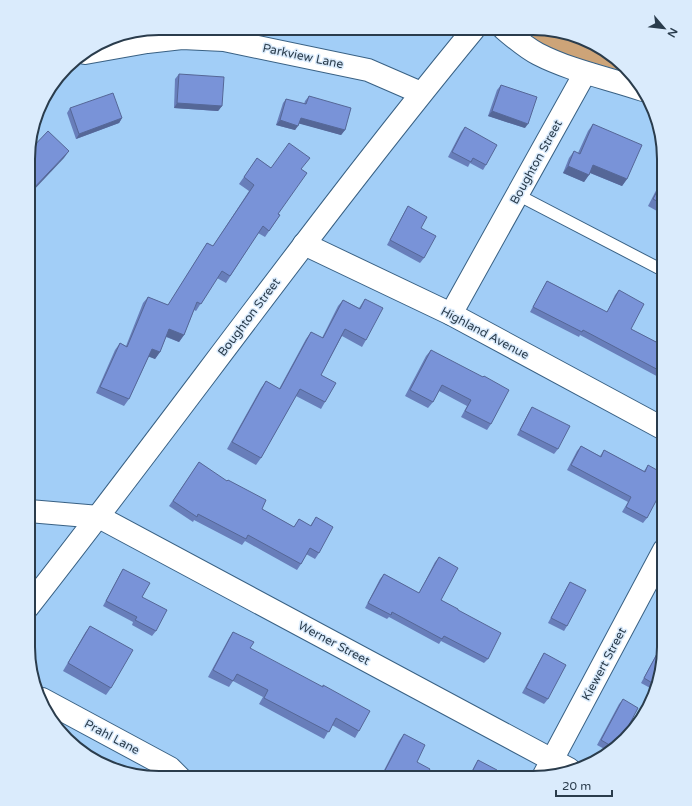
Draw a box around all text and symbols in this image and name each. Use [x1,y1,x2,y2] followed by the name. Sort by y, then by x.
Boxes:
[644,8,684,48] north arrow
[665,26,680,39] text: N
[261,41,345,71] street label: Parkview Lane
[507,117,565,207] street label: Boughton Street
[215,275,283,359] street label: Boughton Street
[439,304,532,362] street label: Highland Avenue
[296,618,373,668] street label: Werner Street
[579,625,629,703] street label: Kiewert Street
[82,717,142,757] street label: Prahl Lane
[556,772,612,798] scale bar
[562,779,591,793] text: 20 m

